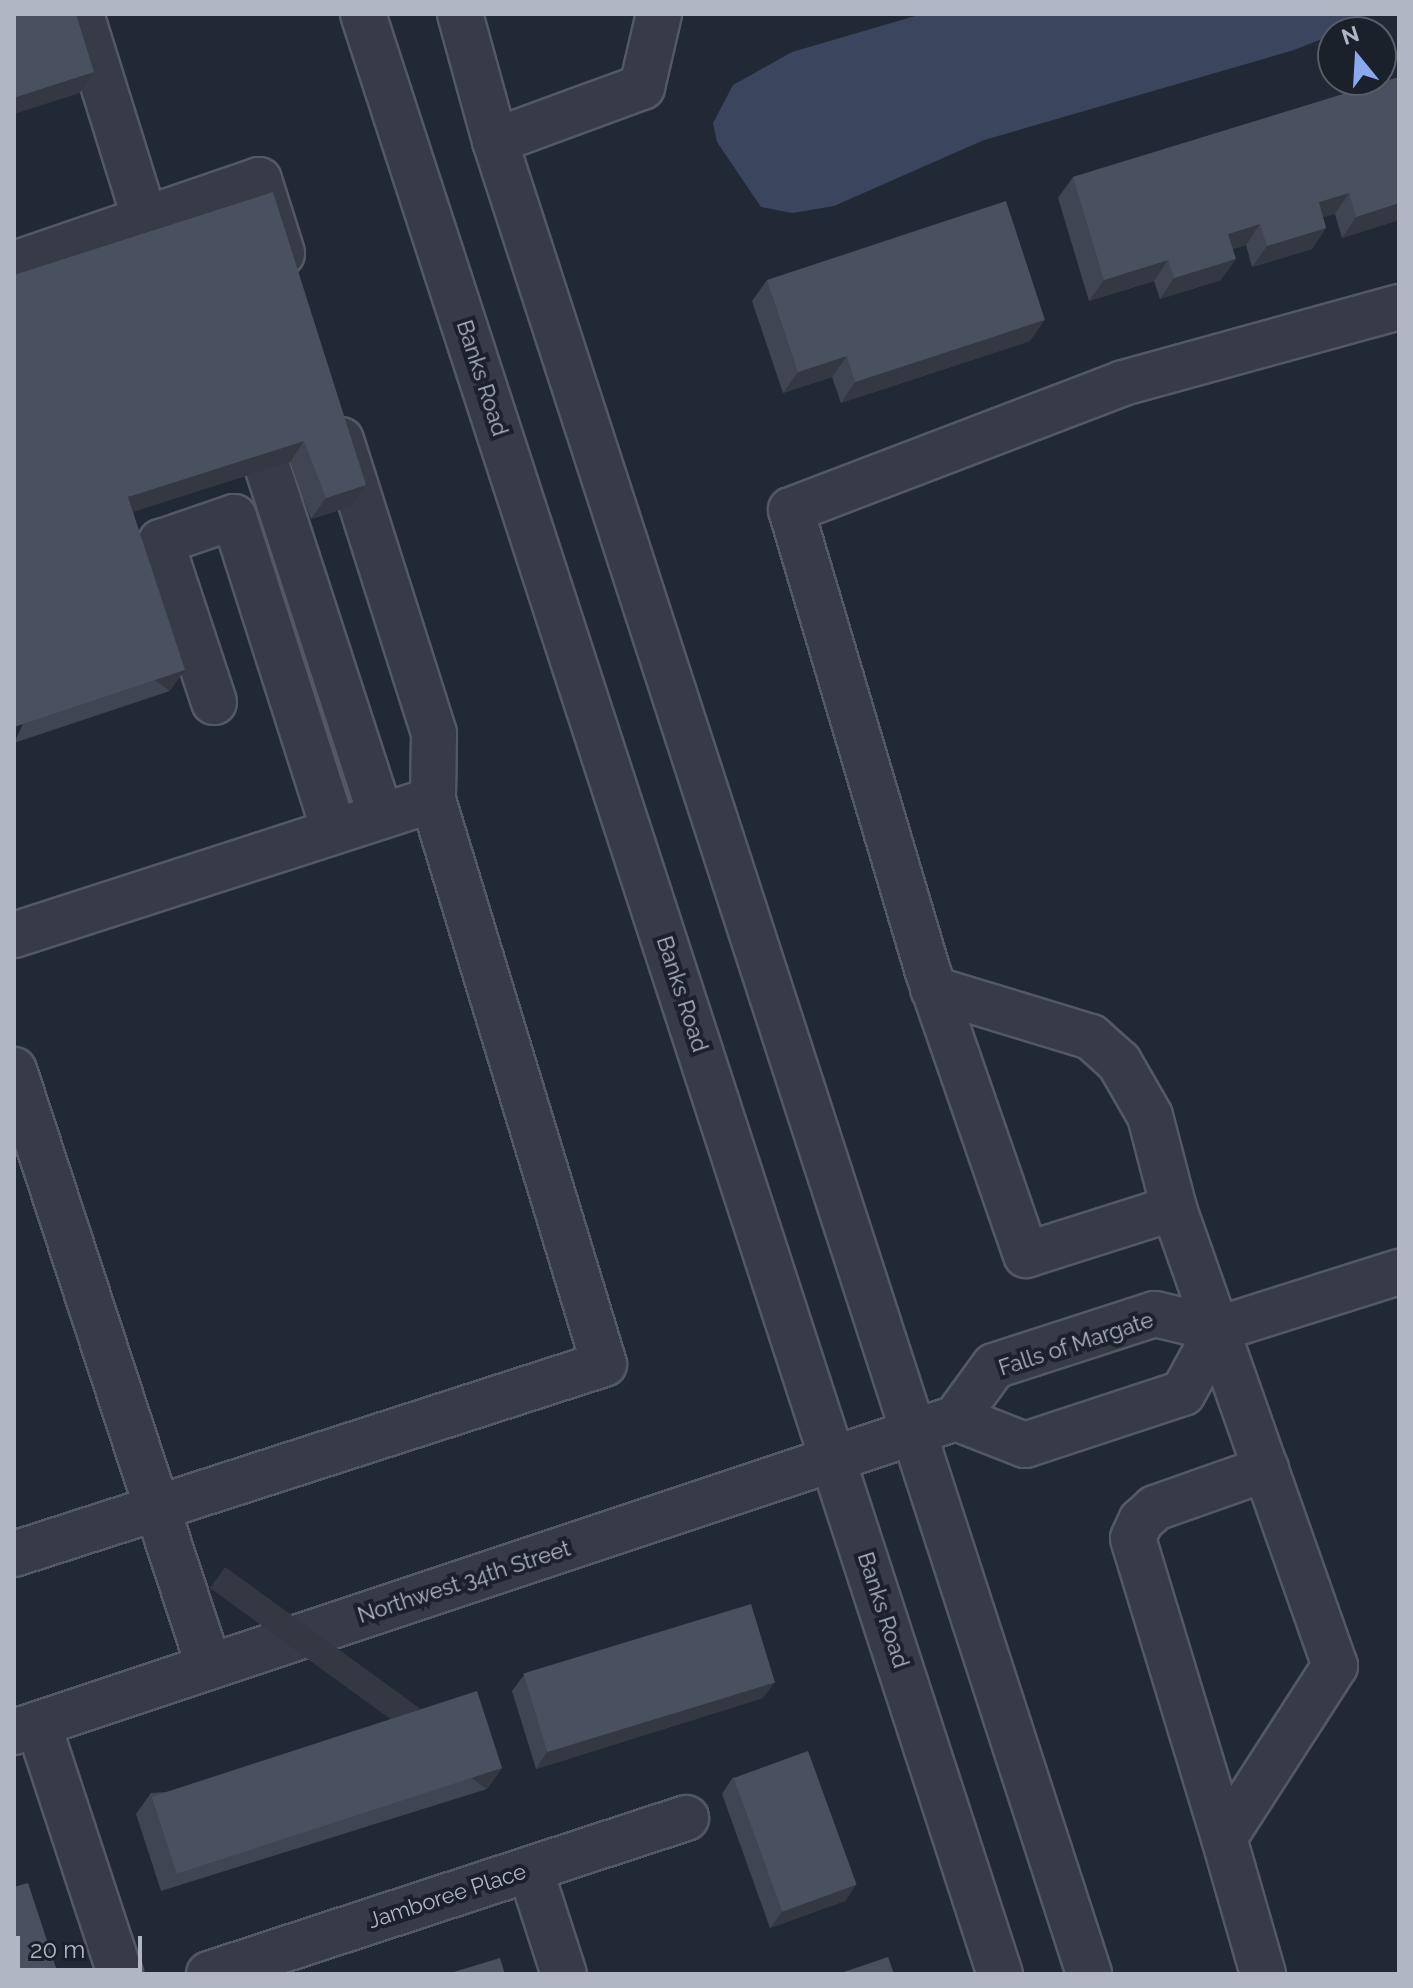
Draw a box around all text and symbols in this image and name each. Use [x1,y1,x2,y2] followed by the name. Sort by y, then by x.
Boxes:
[1317,16,1397,96] north arrow
[1338,20,1362,50] text: N
[451,317,513,439] street label: Banks Road
[651,933,713,1055] street label: Banks Road
[995,1306,1157,1382] street label: Falls of Margate
[354,1535,574,1629] street label: Northwest 34th Street
[852,1549,914,1671] street label: Banks Road
[365,1858,529,1934] street label: Jamboree Place
[20,1920,146,1970] scale bar
[30,1935,85,1964] text: 20 m

